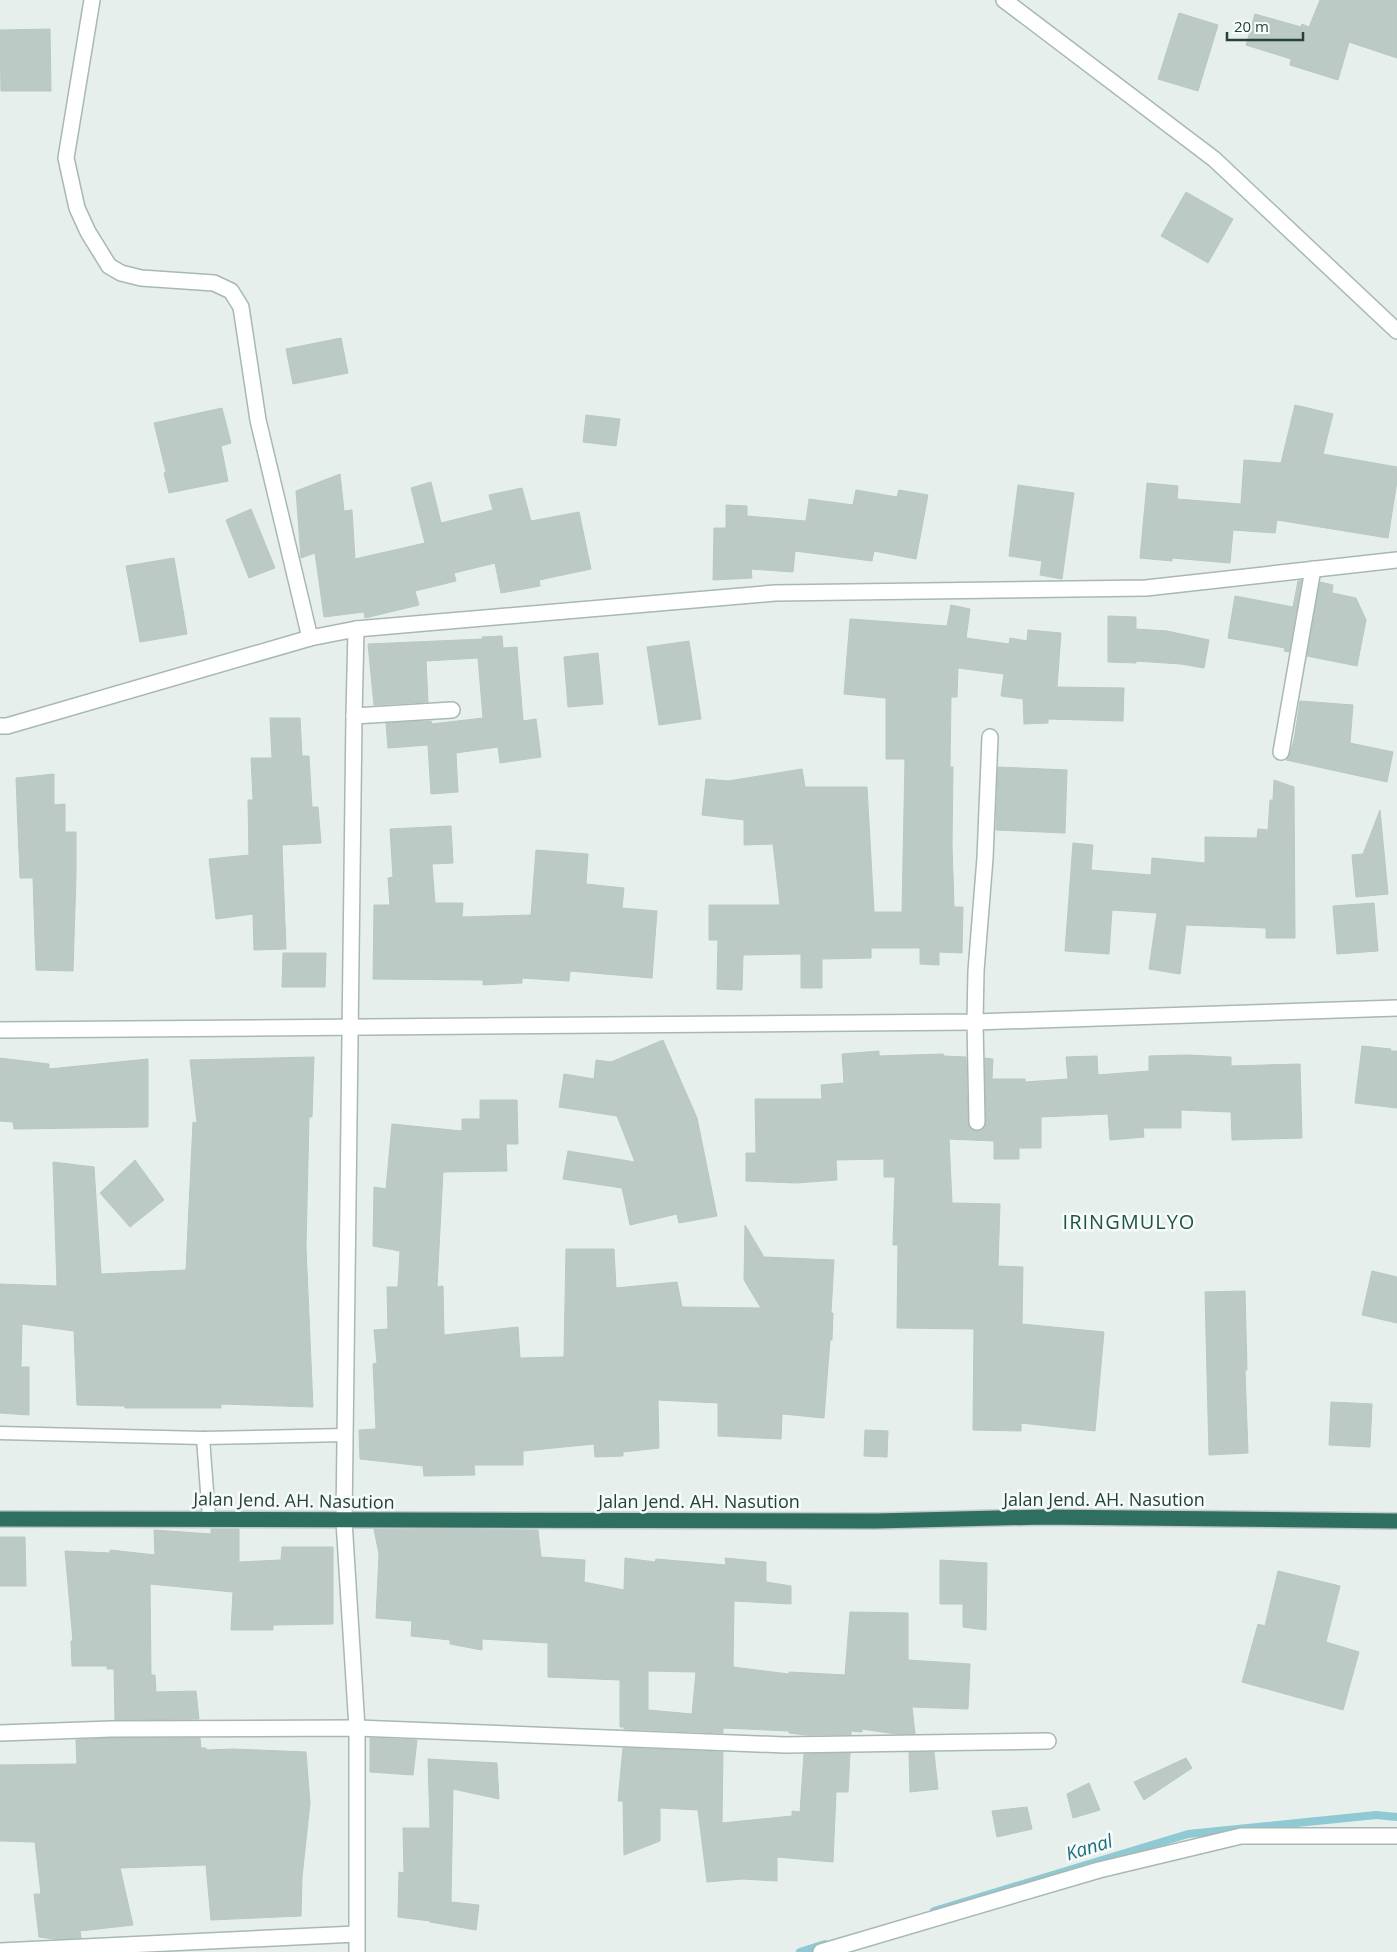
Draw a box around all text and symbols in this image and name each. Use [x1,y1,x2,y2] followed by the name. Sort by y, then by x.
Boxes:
[1227,10,1303,42] scale bar
[1234,16,1269,36] text: 20 m
[1063,1208,1195,1235] district label: IRINGMULYO
[191,1486,395,1514] street label: Jalan Jend. AH. Nasution
[1001,1487,1205,1511] street label: Jalan Jend. AH. Nasution
[596,1489,800,1513] street label: Jalan Jend. AH. Nasution
[1062,1827,1117,1866] water label: Kanal

